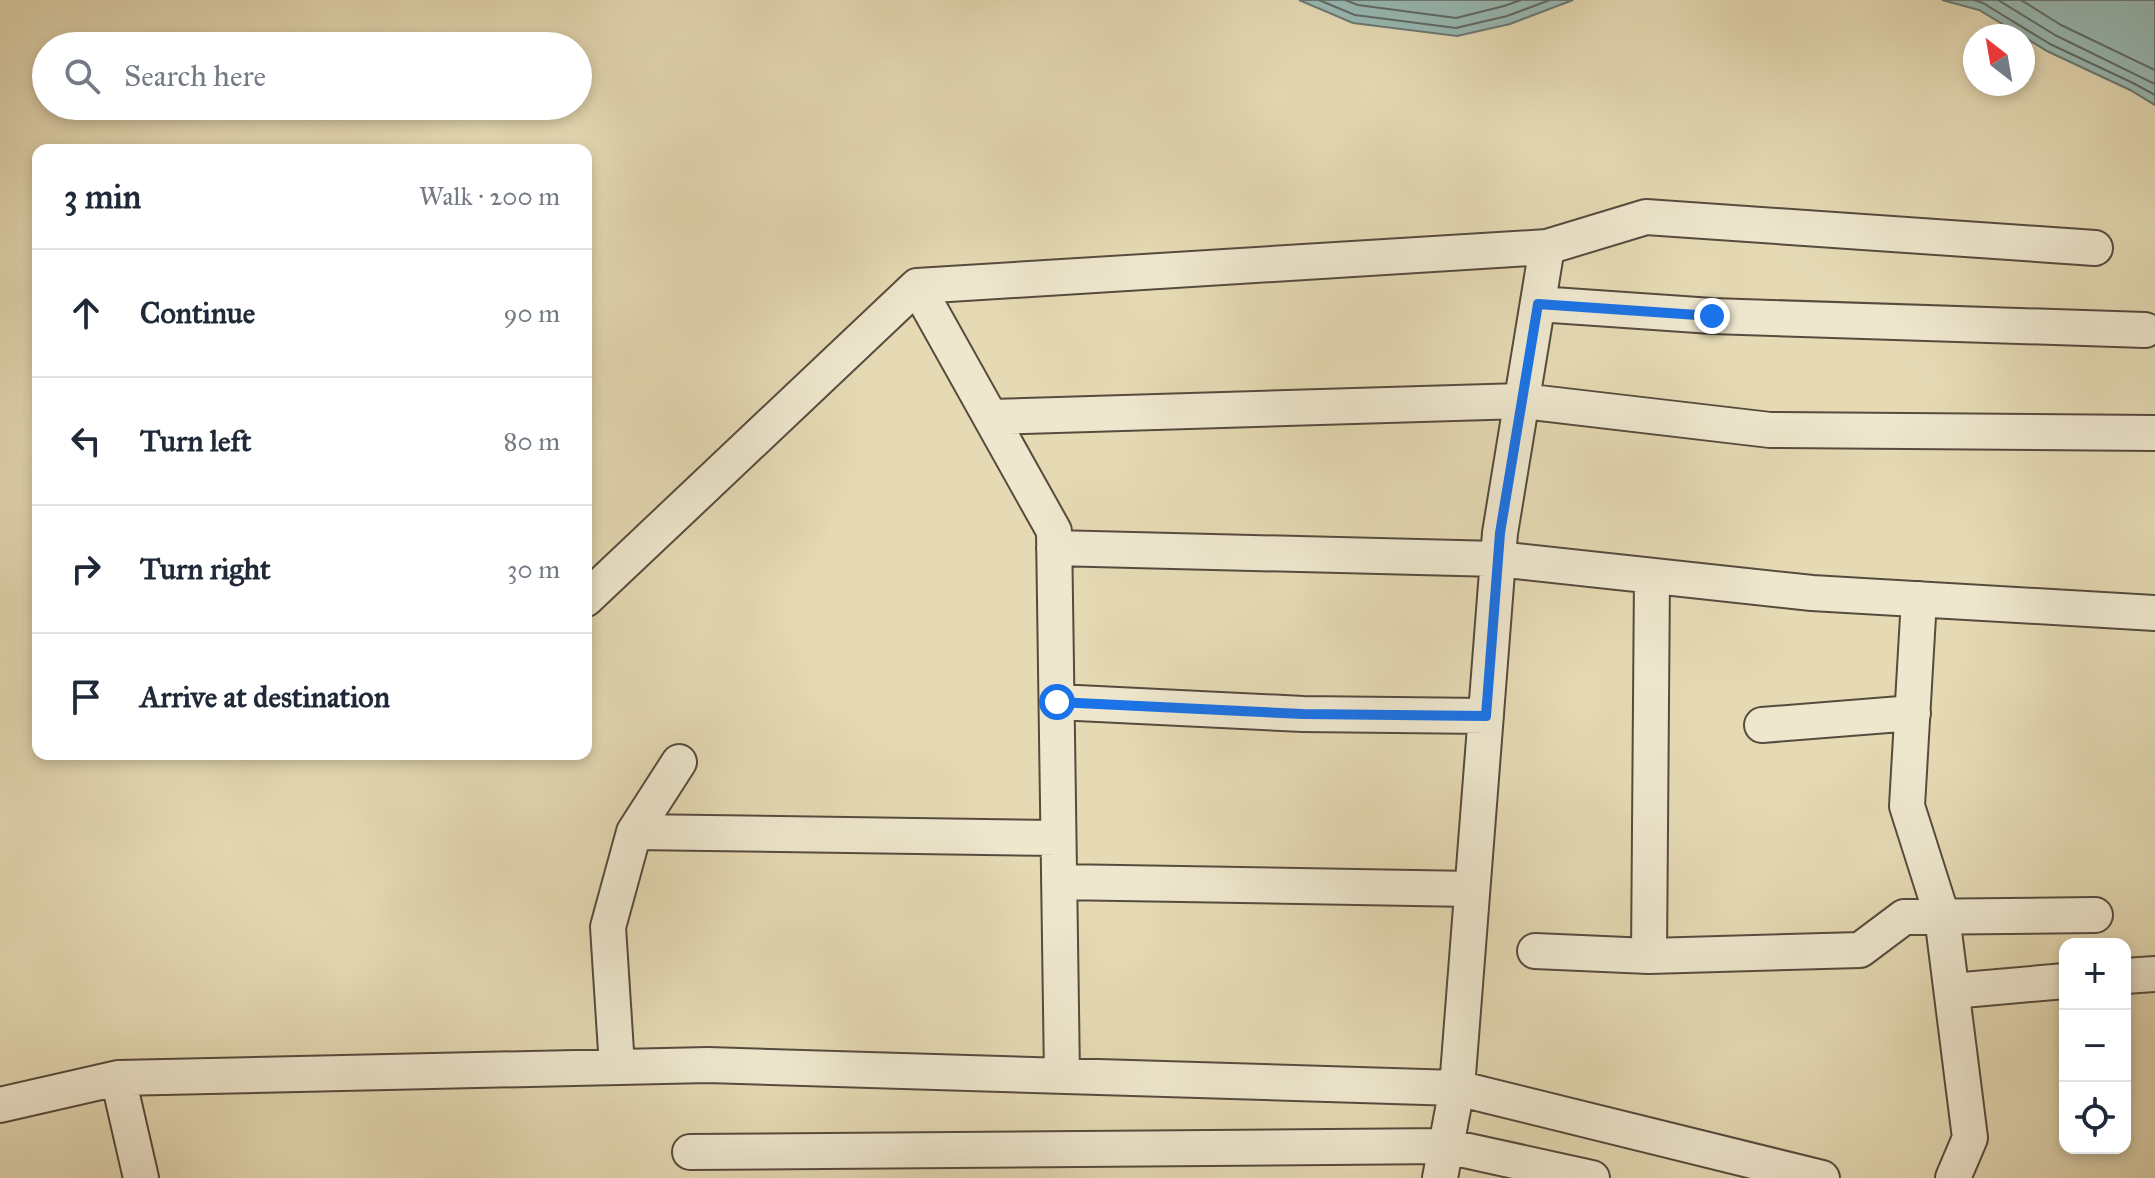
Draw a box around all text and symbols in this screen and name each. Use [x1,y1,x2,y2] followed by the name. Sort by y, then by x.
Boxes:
[1963,24,2035,96] north arrow
[32,32,592,120] search box
[60,54,104,98] icon: search
[124,58,266,94] text: Search here
[64,176,141,217] text: 3 min
[419,180,560,212] text: Walk · 200 m
[64,291,108,335] icon: ahead
[140,295,255,331] text: Continue
[503,297,560,329] text: 90 m
[1694,298,1730,334] route end
[64,419,108,463] icon: left
[140,423,251,459] text: Turn left
[504,425,560,457] text: 80 m
[64,547,108,591] icon: right
[140,551,271,587] text: Turn right
[507,553,560,585] text: 30 m
[64,675,108,719] icon: arrive
[140,679,390,715] text: Arrive at destination
[1039,684,1075,720] route start
[2059,938,2131,1154] map controls
[2059,938,2131,1010] button: +
[2059,1010,2131,1082] button: −
[2059,1082,2131,1154] button: locate

